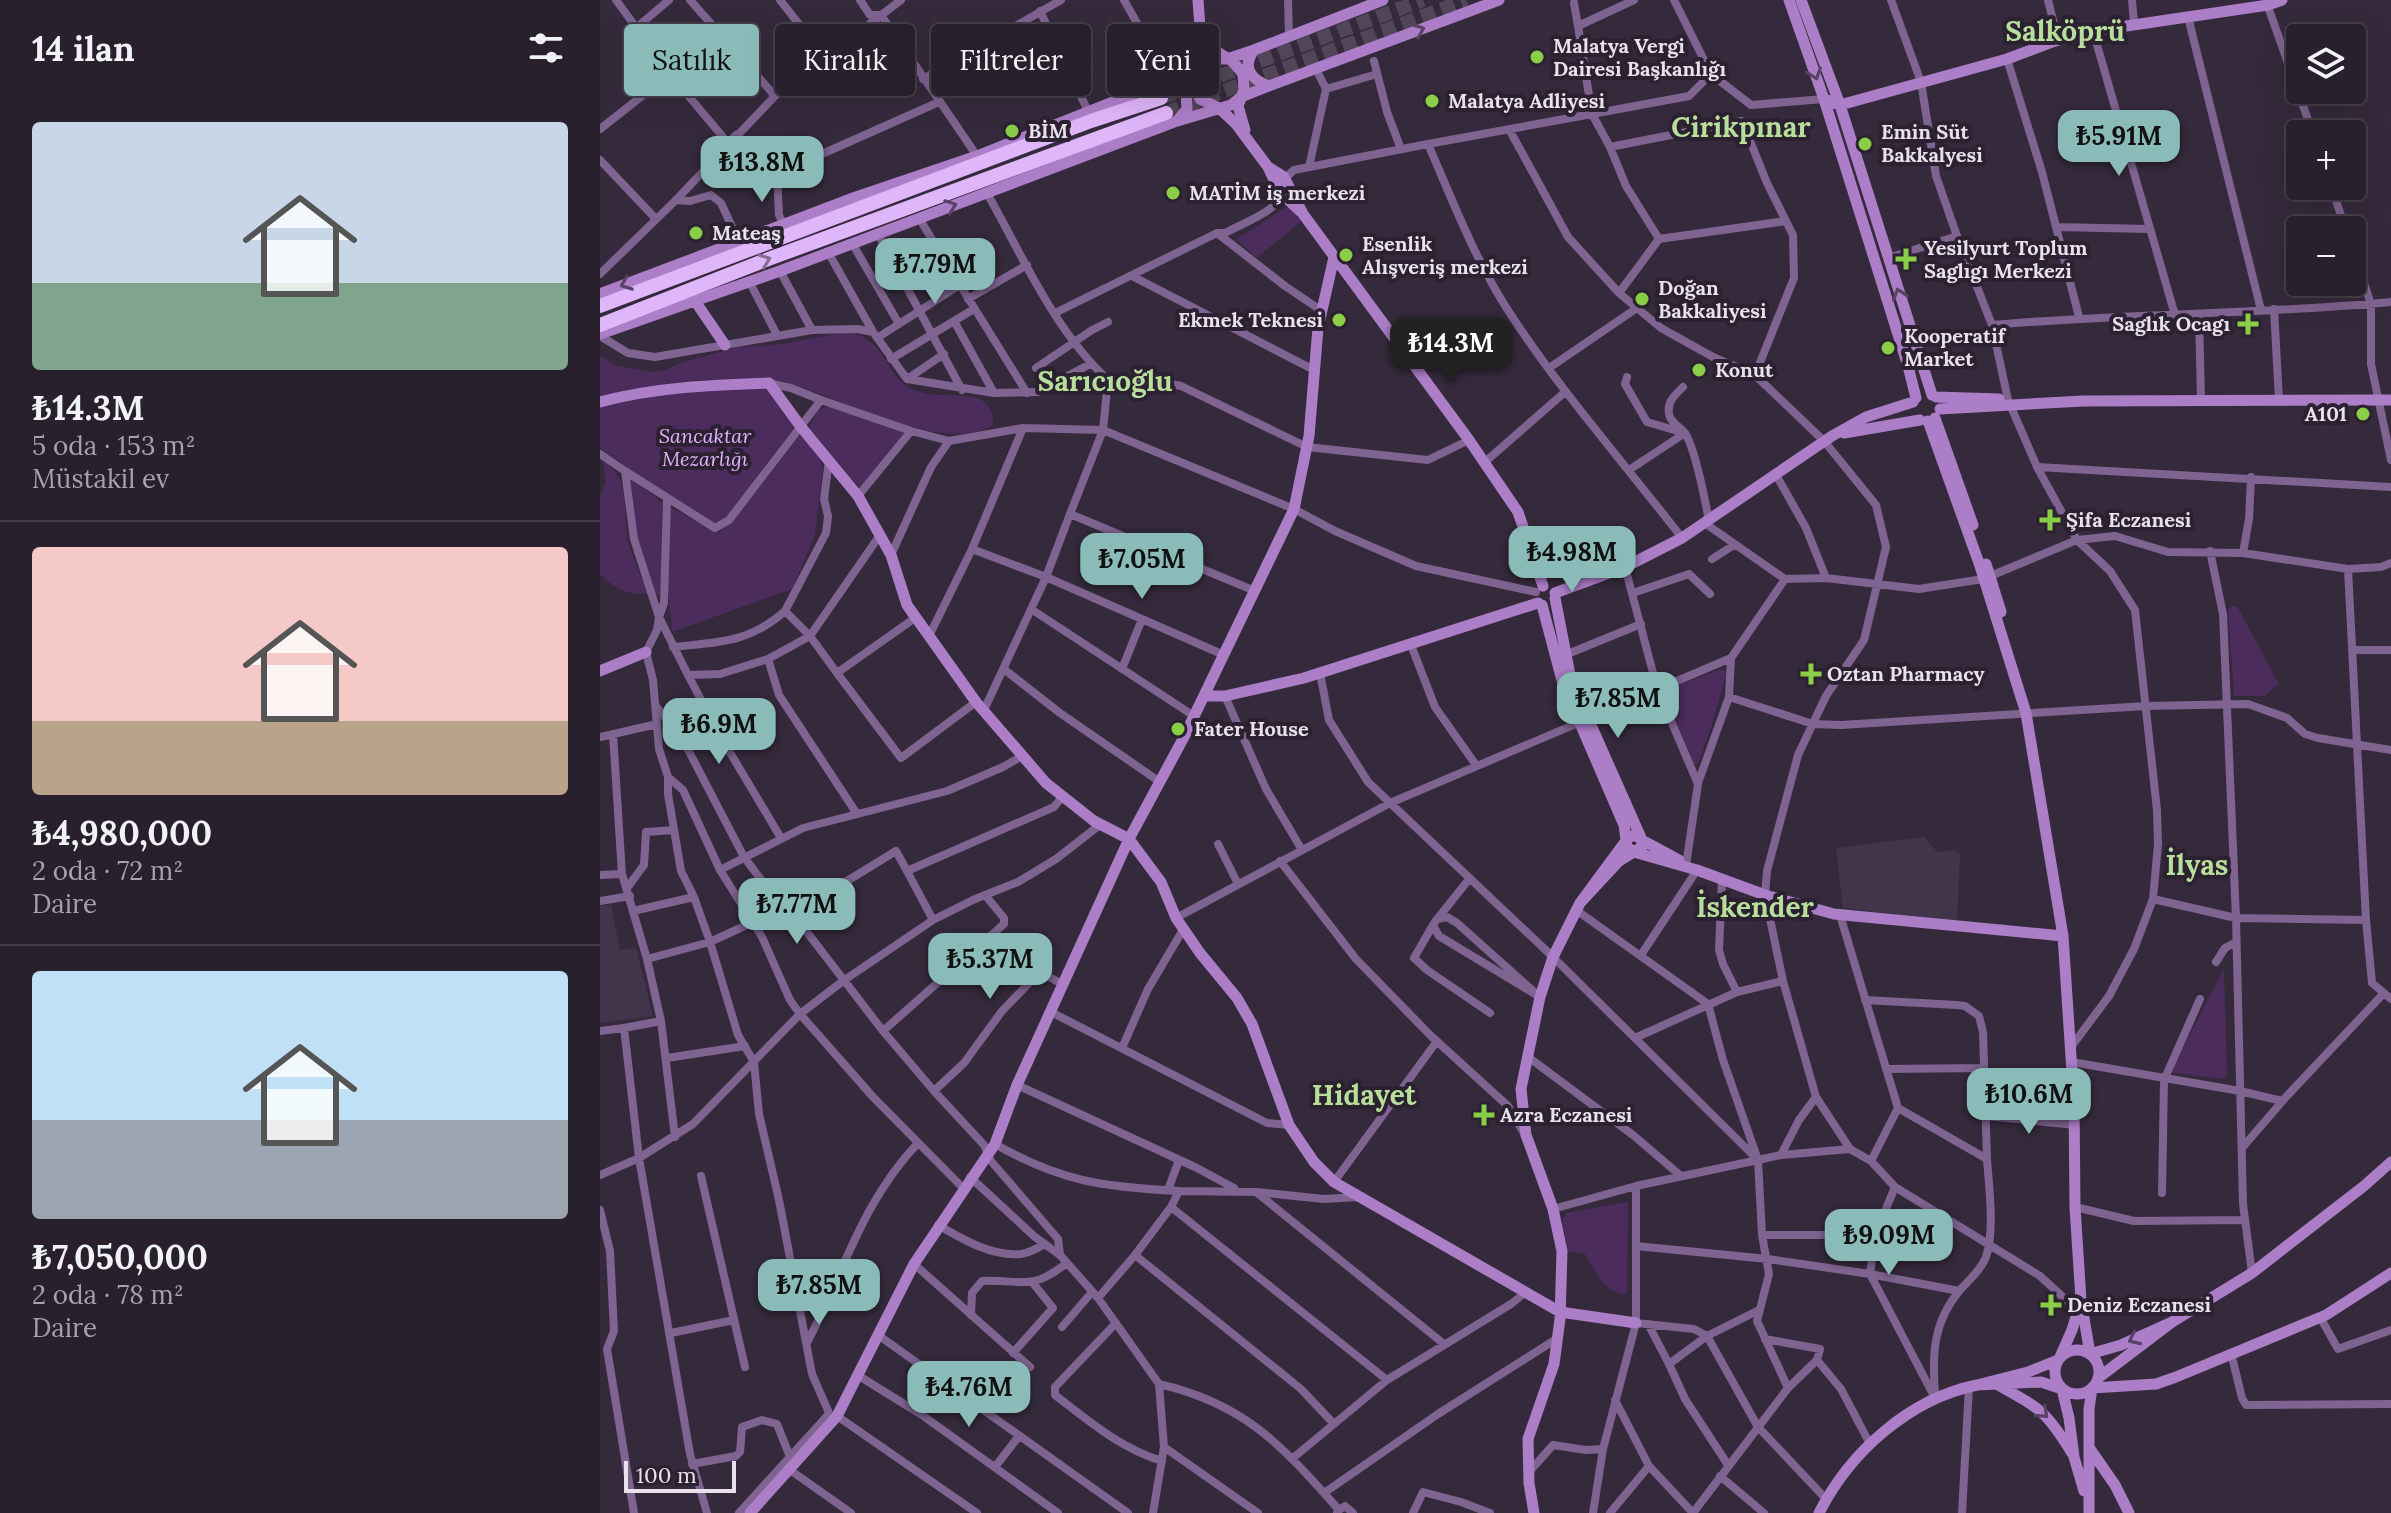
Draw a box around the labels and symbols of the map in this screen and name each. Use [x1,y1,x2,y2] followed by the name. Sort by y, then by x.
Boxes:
[2005,13,2125,49] district label: Salköprü
[1411,23,1425,40] one-way arrow
[1553,33,1727,81] place label: Malatya Vergi Dairesi Başkanlığı
[1528,48,1546,66] marker: Malatya Vergi Dairesi Başkanlığı
[1805,66,1822,80] one-way arrow
[1448,88,1605,113] place label: Malatya Adliyesi
[1423,92,1441,110] marker: Malatya Adliyesi
[1671,109,1811,145] district label: Cirikpınar
[2054,110,2184,178] pin: ₺5.91M
[1028,118,1068,143] place label: BİM
[1881,119,1983,167] place label: Emin Süt Bakkalyesi
[1003,122,1021,140] marker: BİM
[1856,135,1874,153] marker: Emin Süt Bakkalyesi
[697,136,827,204] pin: ₺13.8M
[1189,180,1366,205] place label: MATİM iş merkezi
[1164,184,1182,202] marker: MATİM iş merkezi
[943,200,957,216] one-way arrow
[712,220,781,245] place label: Mateaş
[687,224,705,242] marker: Mateaş
[1362,231,1528,279] place label: Esenlik Alışveriş merkezi
[1924,235,2088,283] place label: Yesilyurt Toplum Saglıgı Merkezi
[870,238,1000,306] pin: ₺7.79M
[1337,246,1355,264] marker: Esenlik Alışveriş merkezi
[1895,248,1917,270] marker: Yesilyurt Toplum Saglıgı Merkezi
[757,254,771,270] one-way arrow
[620,274,634,291] one-way arrow
[1658,275,1767,323] place label: Doğan Bakkaliyesi
[1892,288,1908,301] one-way arrow
[1633,290,1651,308] marker: Doğan Bakkaliyesi
[1178,307,1323,332] place label: Ekmek Teknesi
[1330,311,1348,329] marker: Ekmek Teknesi
[2112,311,2230,336] place label: Saglık Ocagı
[2237,313,2259,335] marker: Saglık Ocagı
[1386,317,1516,385] pin: ₺14.3M
[1904,323,2007,371] place label: Kooperatif Market
[1879,339,1897,357] marker: Kooperatif Market
[1715,357,1774,382] place label: Konut
[1690,361,1708,379] marker: Konut
[1038,363,1173,399] district label: Sarıcıoğlu
[2305,401,2347,426] place label: A101
[2354,405,2372,423] marker: A101
[659,423,752,471] park label: Sancaktar Mezarlığı
[2066,507,2192,532] place label: Şifa Eczanesi
[2041,511,2059,529] marker: Şifa Eczanesi
[1507,526,1637,594] pin: ₺4.98M
[1077,533,1207,601] pin: ₺7.05M
[1827,661,1985,686] place label: Oztan Pharmacy
[1802,665,1820,683] marker: Oztan Pharmacy
[1553,672,1683,740] pin: ₺7.85M
[663,698,775,766] pin: ₺6.9M
[1194,716,1309,741] place label: Fater House
[1169,720,1187,738] marker: Fater House
[2166,847,2228,883] district label: İlyas
[732,878,862,946] pin: ₺7.77M
[1696,889,1815,925] district label: İskender
[925,933,1055,1001] pin: ₺5.37M
[1964,1068,2094,1136] pin: ₺10.6M
[1312,1077,1417,1113] district label: Hidayet
[1500,1102,1633,1127] place label: Azra Eczanesi
[1475,1106,1493,1124] marker: Azra Eczanesi
[1824,1209,1954,1277] pin: ₺9.09M
[754,1259,884,1327] pin: ₺7.85M
[2067,1292,2211,1317] place label: Deniz Eczanesi
[2042,1296,2060,1314] marker: Deniz Eczanesi
[2128,1329,2143,1345] one-way arrow
[904,1361,1034,1429] pin: ₺4.76M
[2034,1404,2048,1419] one-way arrow
[624,1457,736,1493] scale bar

